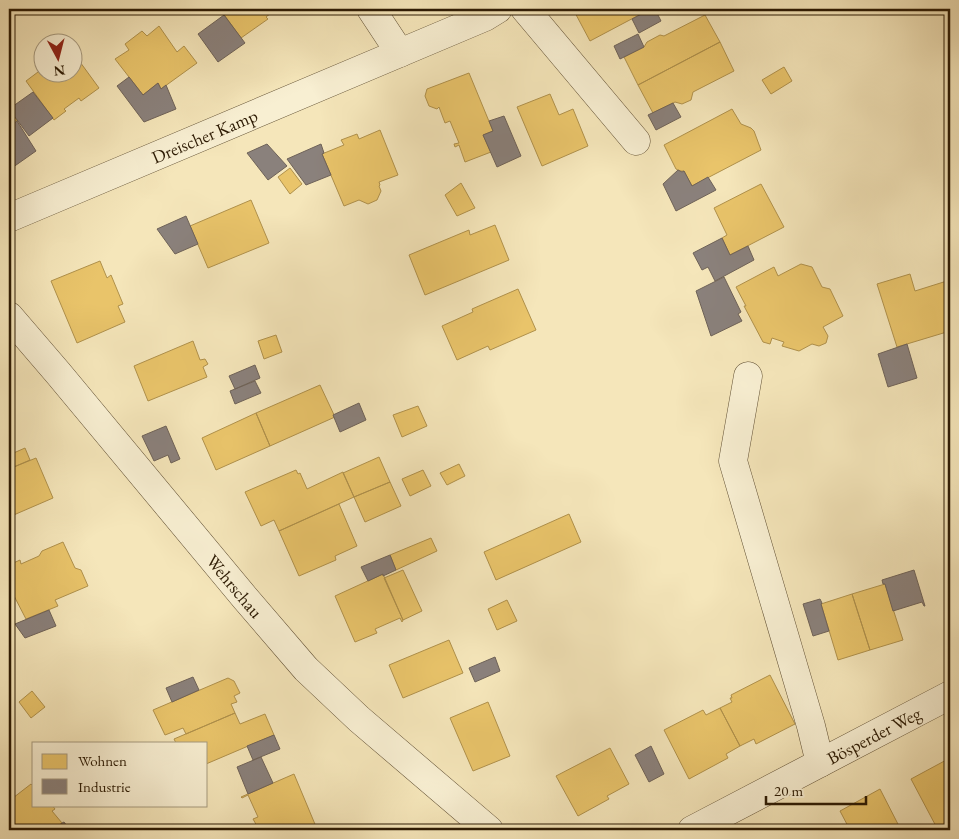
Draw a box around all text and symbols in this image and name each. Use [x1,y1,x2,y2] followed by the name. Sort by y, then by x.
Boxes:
[32,32,82,82] north arrow
[52,61,66,81] text: N
[148,103,261,168] street label: Dreischer Kamp
[202,549,269,623] street label: Wehrschau
[823,701,925,769] street label: Bösperder Weg
[32,742,208,806] legend
[78,751,127,770] text: Wohnen
[766,774,866,806] scale bar
[78,777,131,796] text: Industrie
[774,781,803,800] text: 20 m

